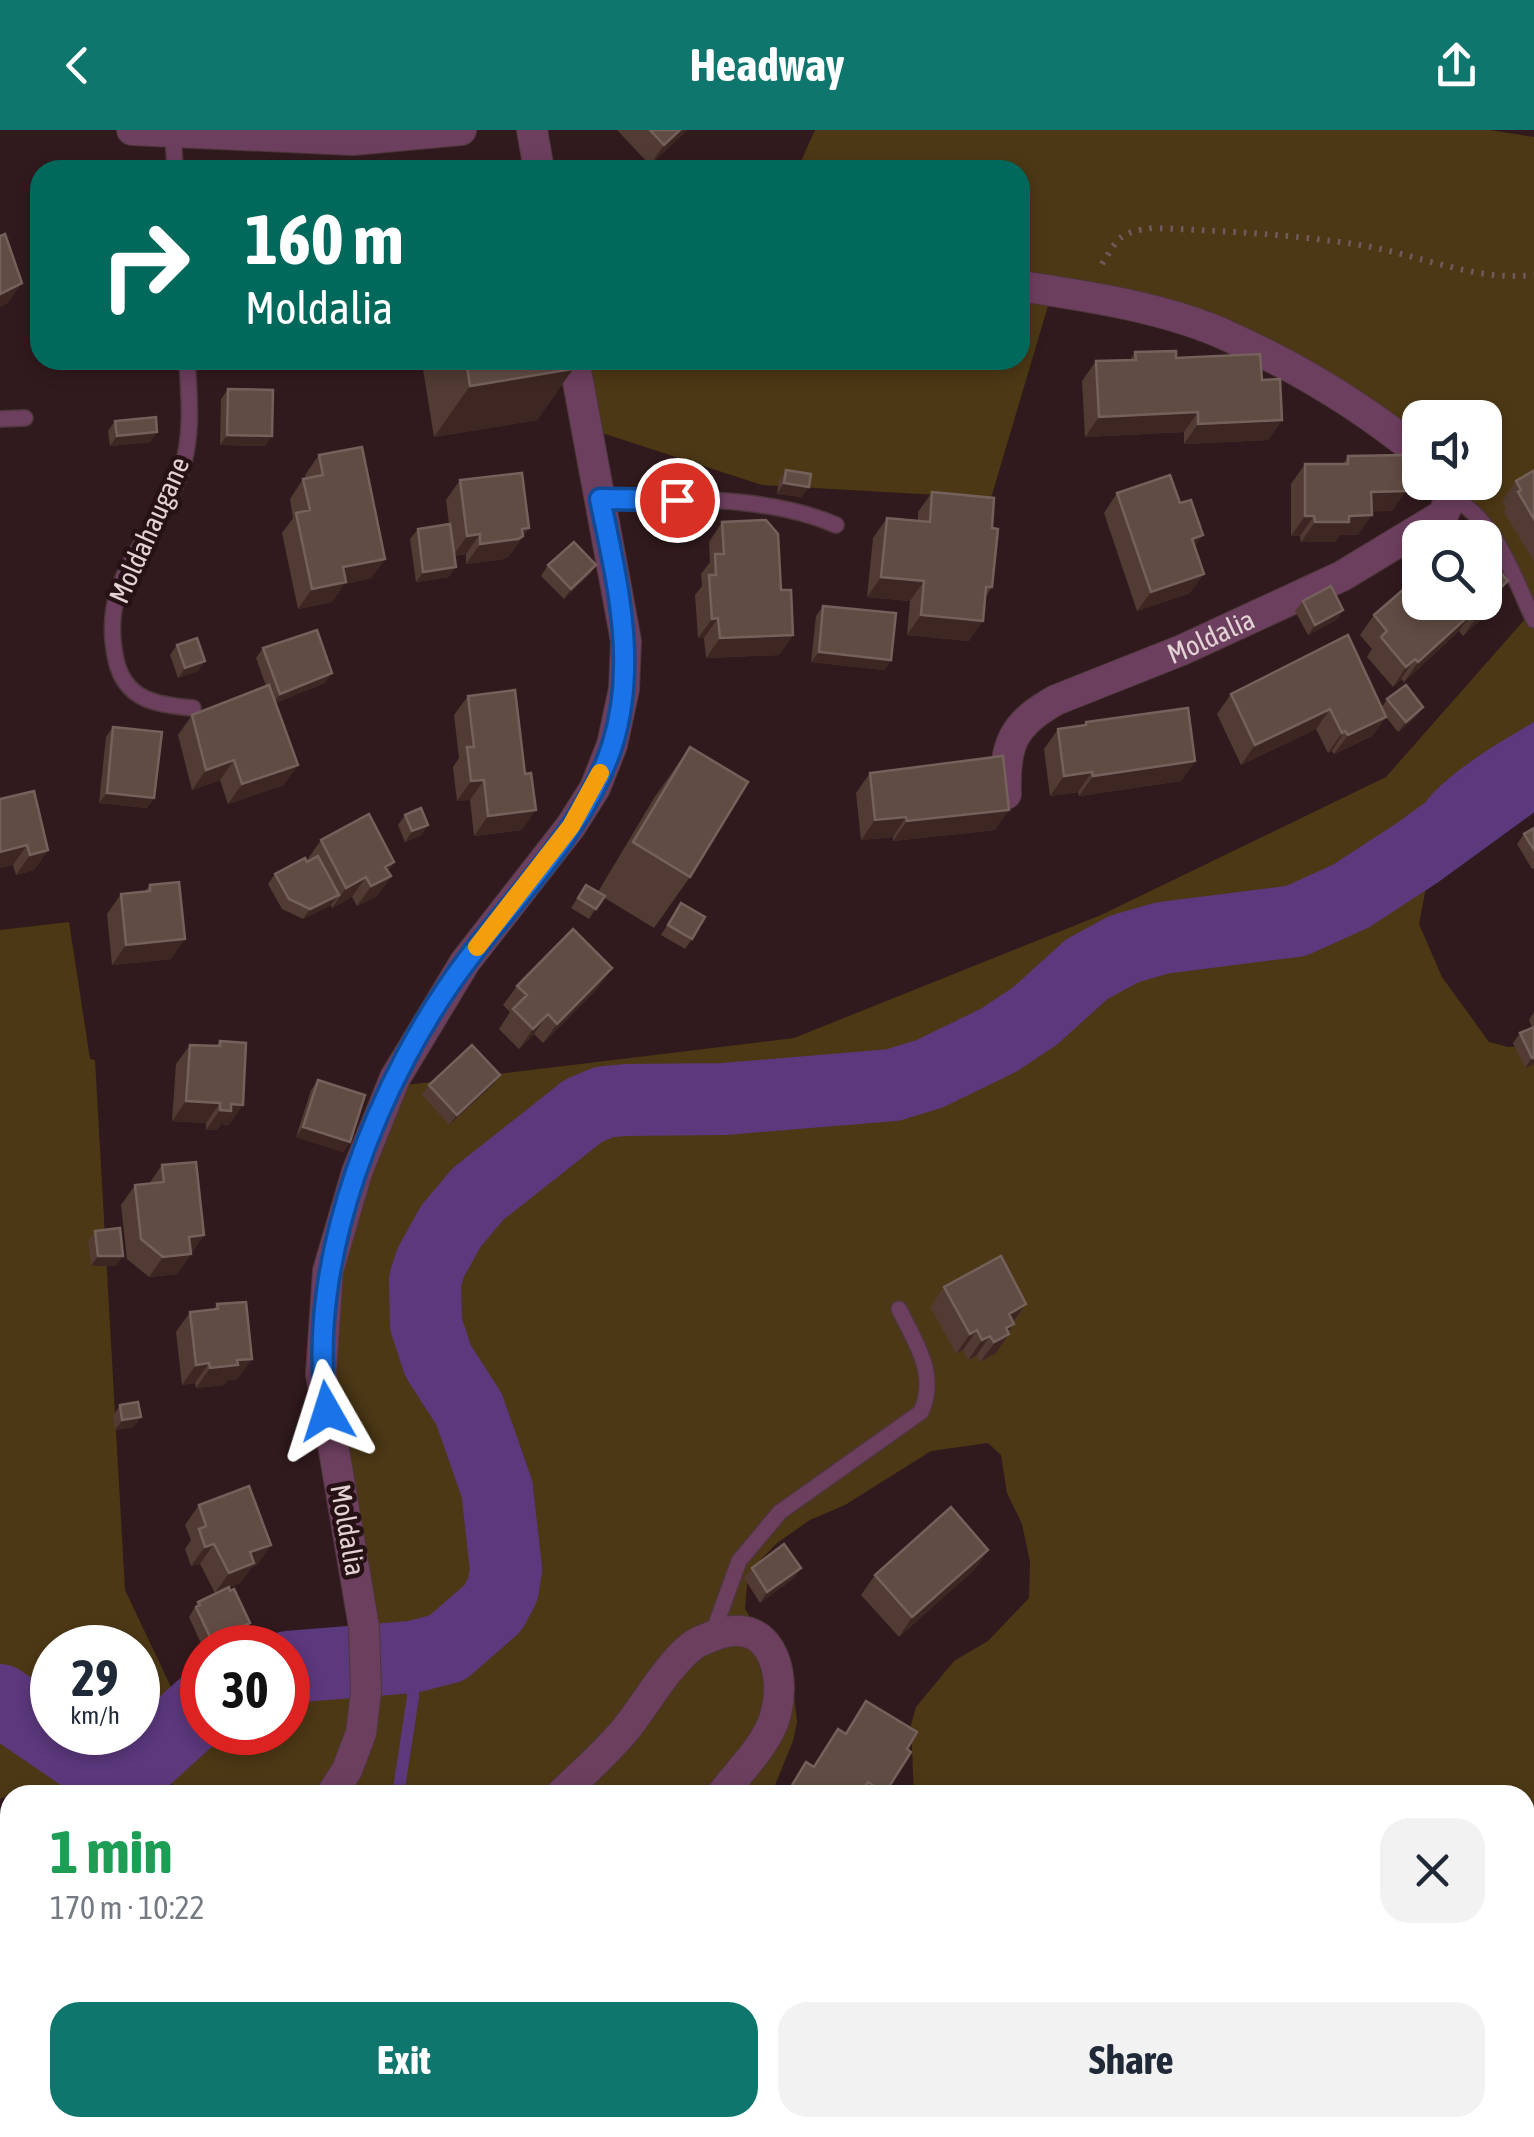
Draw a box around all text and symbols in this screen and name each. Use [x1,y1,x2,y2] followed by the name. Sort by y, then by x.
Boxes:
[50,38,105,93] icon: back
[1429,38,1484,93] icon: share
[690,39,844,91] text: Headway
[245,199,404,279] text: 160 m
[80,200,210,330] icon: right
[245,282,393,334] text: Moldalia
[1402,400,1502,620] map controls
[1402,400,1502,500] button: sound
[103,452,195,608] street label: Moldahaugane
[635,458,720,543] pin
[650,473,705,528] icon: arrive
[1402,520,1502,620] button: search
[1163,603,1259,670] street label: Moldalia
[275,1359,379,1463] position arrow
[324,1482,372,1578] street label: Moldalia
[180,1625,310,1755] speed limit sign: 30
[71,1649,118,1707] text: 29
[70,1701,120,1729] text: km/h
[50,1817,173,1886] text: 1 min
[1380,1818,1485,1923] button: close
[50,1889,205,1926] text: 170 m · 10:22
[50,2002,758,2117] button: Exit
[778,2002,1485,2117] button: Share

